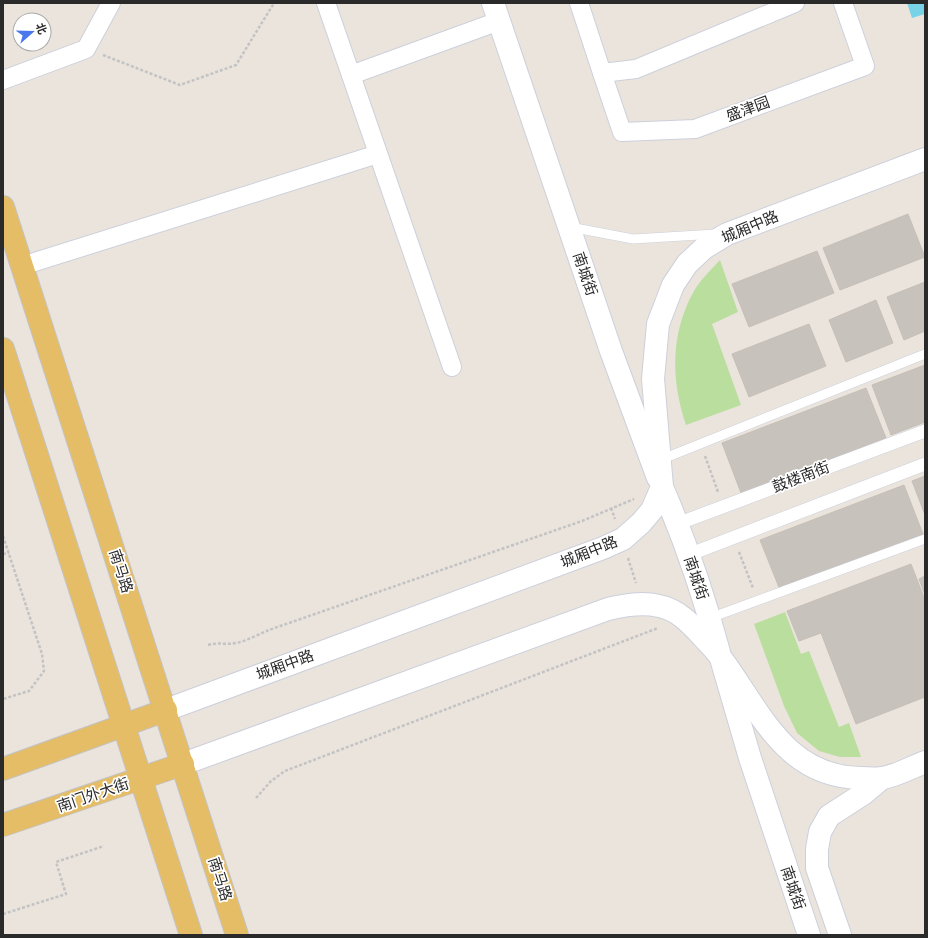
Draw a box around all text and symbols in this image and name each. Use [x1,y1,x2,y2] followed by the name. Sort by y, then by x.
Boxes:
[12,12,52,52] north arrow
[33,21,49,36] text: 北
[724,93,772,125] street label: 盛津园
[719,207,781,247] street label: 城厢中路
[569,250,601,298] street label: 南城街
[770,458,832,496] street label: 鼓楼南街
[558,532,620,572] street label: 城厢中路
[105,547,137,595] street label: 南马路
[680,554,712,602] street label: 南城街
[254,646,316,684] street label: 城厢中路
[55,774,131,816] street label: 南门外大街
[204,855,236,903] street label: 南马路
[777,864,809,912] street label: 南城街

